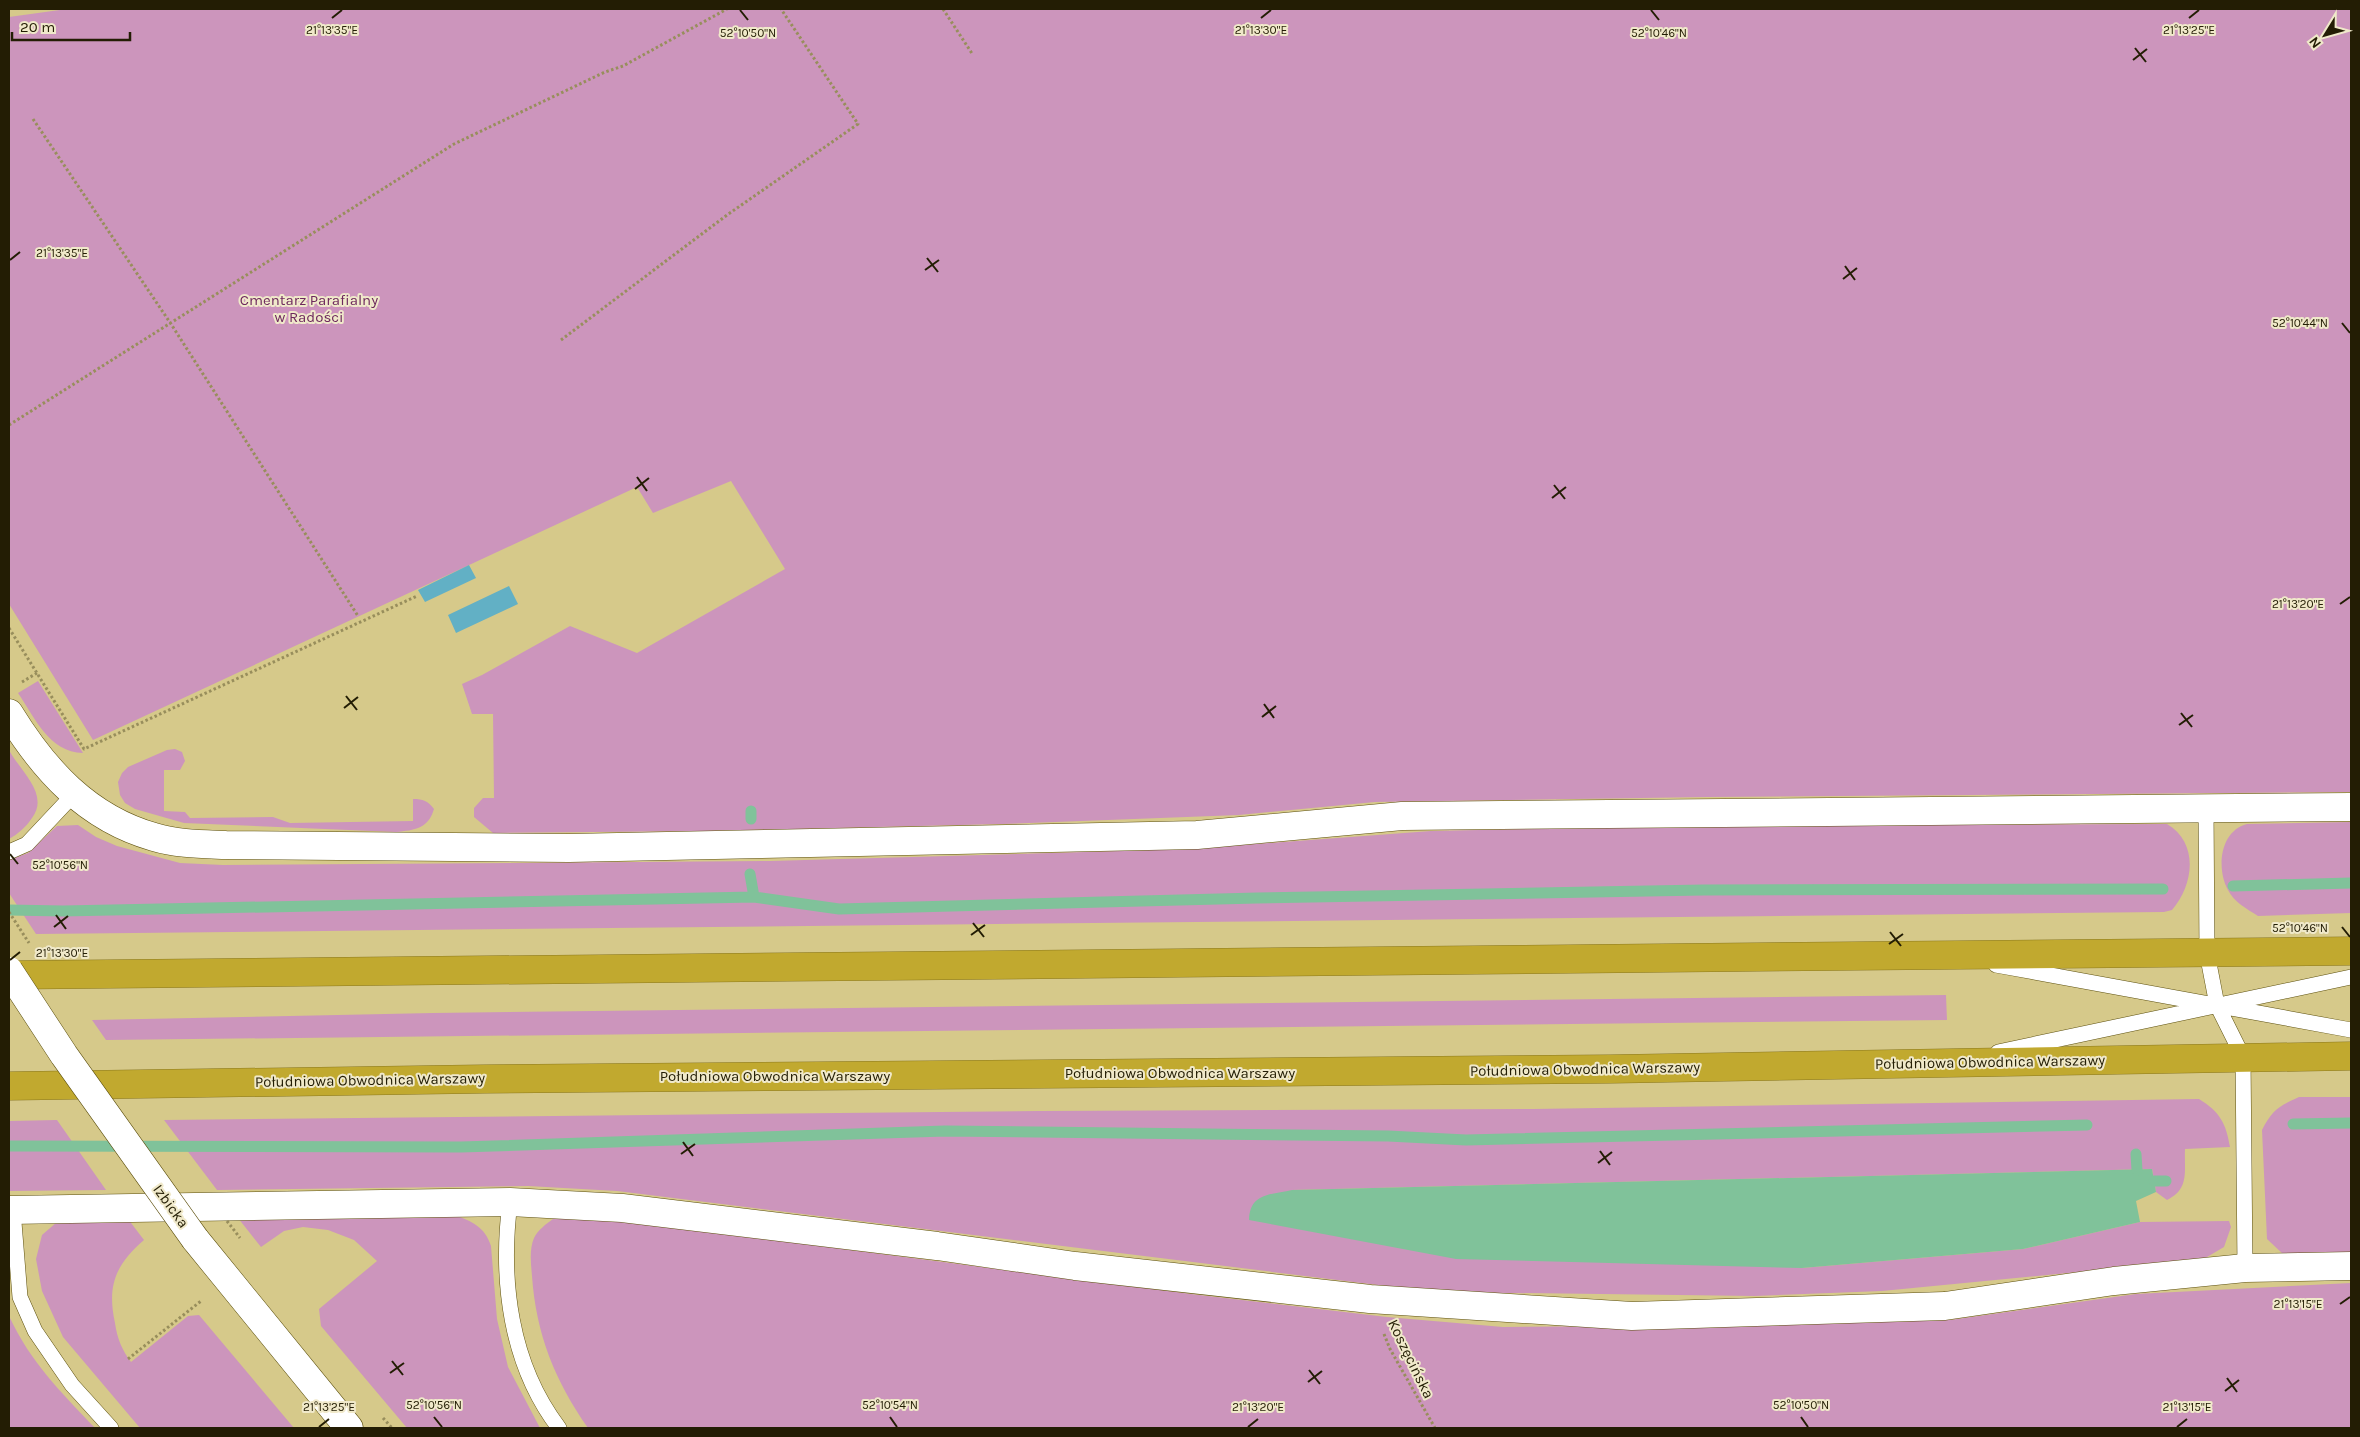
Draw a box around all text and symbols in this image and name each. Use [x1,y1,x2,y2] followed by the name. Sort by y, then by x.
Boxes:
[12,10,130,42] scale bar
[2300,10,2350,60] north arrow
[20,18,55,36] text: 20 m
[306,23,358,37] text: 21°13'35"E
[1235,23,1287,37] text: 21°13'30"E
[2163,23,2215,37] text: 21°13'25"E
[720,26,776,40] text: 52°10'50"N
[1631,26,1687,40] text: 52°10'46"N
[2305,33,2325,52] text: N
[36,246,88,260] text: 21°13'35"E
[240,291,378,326] park label: Cmentarz Parafialny w Radości
[2272,316,2328,330] text: 52°10'44"N
[2272,597,2324,611] text: 21°13'20"E
[32,858,88,872] text: 52°10'56"N
[2272,921,2328,935] text: 52°10'46"N
[36,946,88,960] text: 21°13'30"E
[1875,1051,2105,1073] street label: Południowa Obwodnica Warszawy
[1470,1058,1700,1080] street label: Południowa Obwodnica Warszawy
[1065,1064,1295,1082] street label: Południowa Obwodnica Warszawy
[660,1067,890,1085] street label: Południowa Obwodnica Warszawy
[255,1069,485,1091] street label: Południowa Obwodnica Warszawy
[149,1181,193,1231] street label: Izbicka
[2274,1297,2322,1311] text: 21°13'15"E
[1384,1316,1438,1402] street label: Koszęcińska
[406,1398,462,1412] text: 52°10'56"N
[862,1398,918,1412] text: 52°10'54"N
[1773,1398,1829,1412] text: 52°10'50"N
[303,1400,355,1414] text: 21°13'25"E
[1232,1400,1284,1414] text: 21°13'20"E
[2163,1400,2211,1414] text: 21°13'15"E

